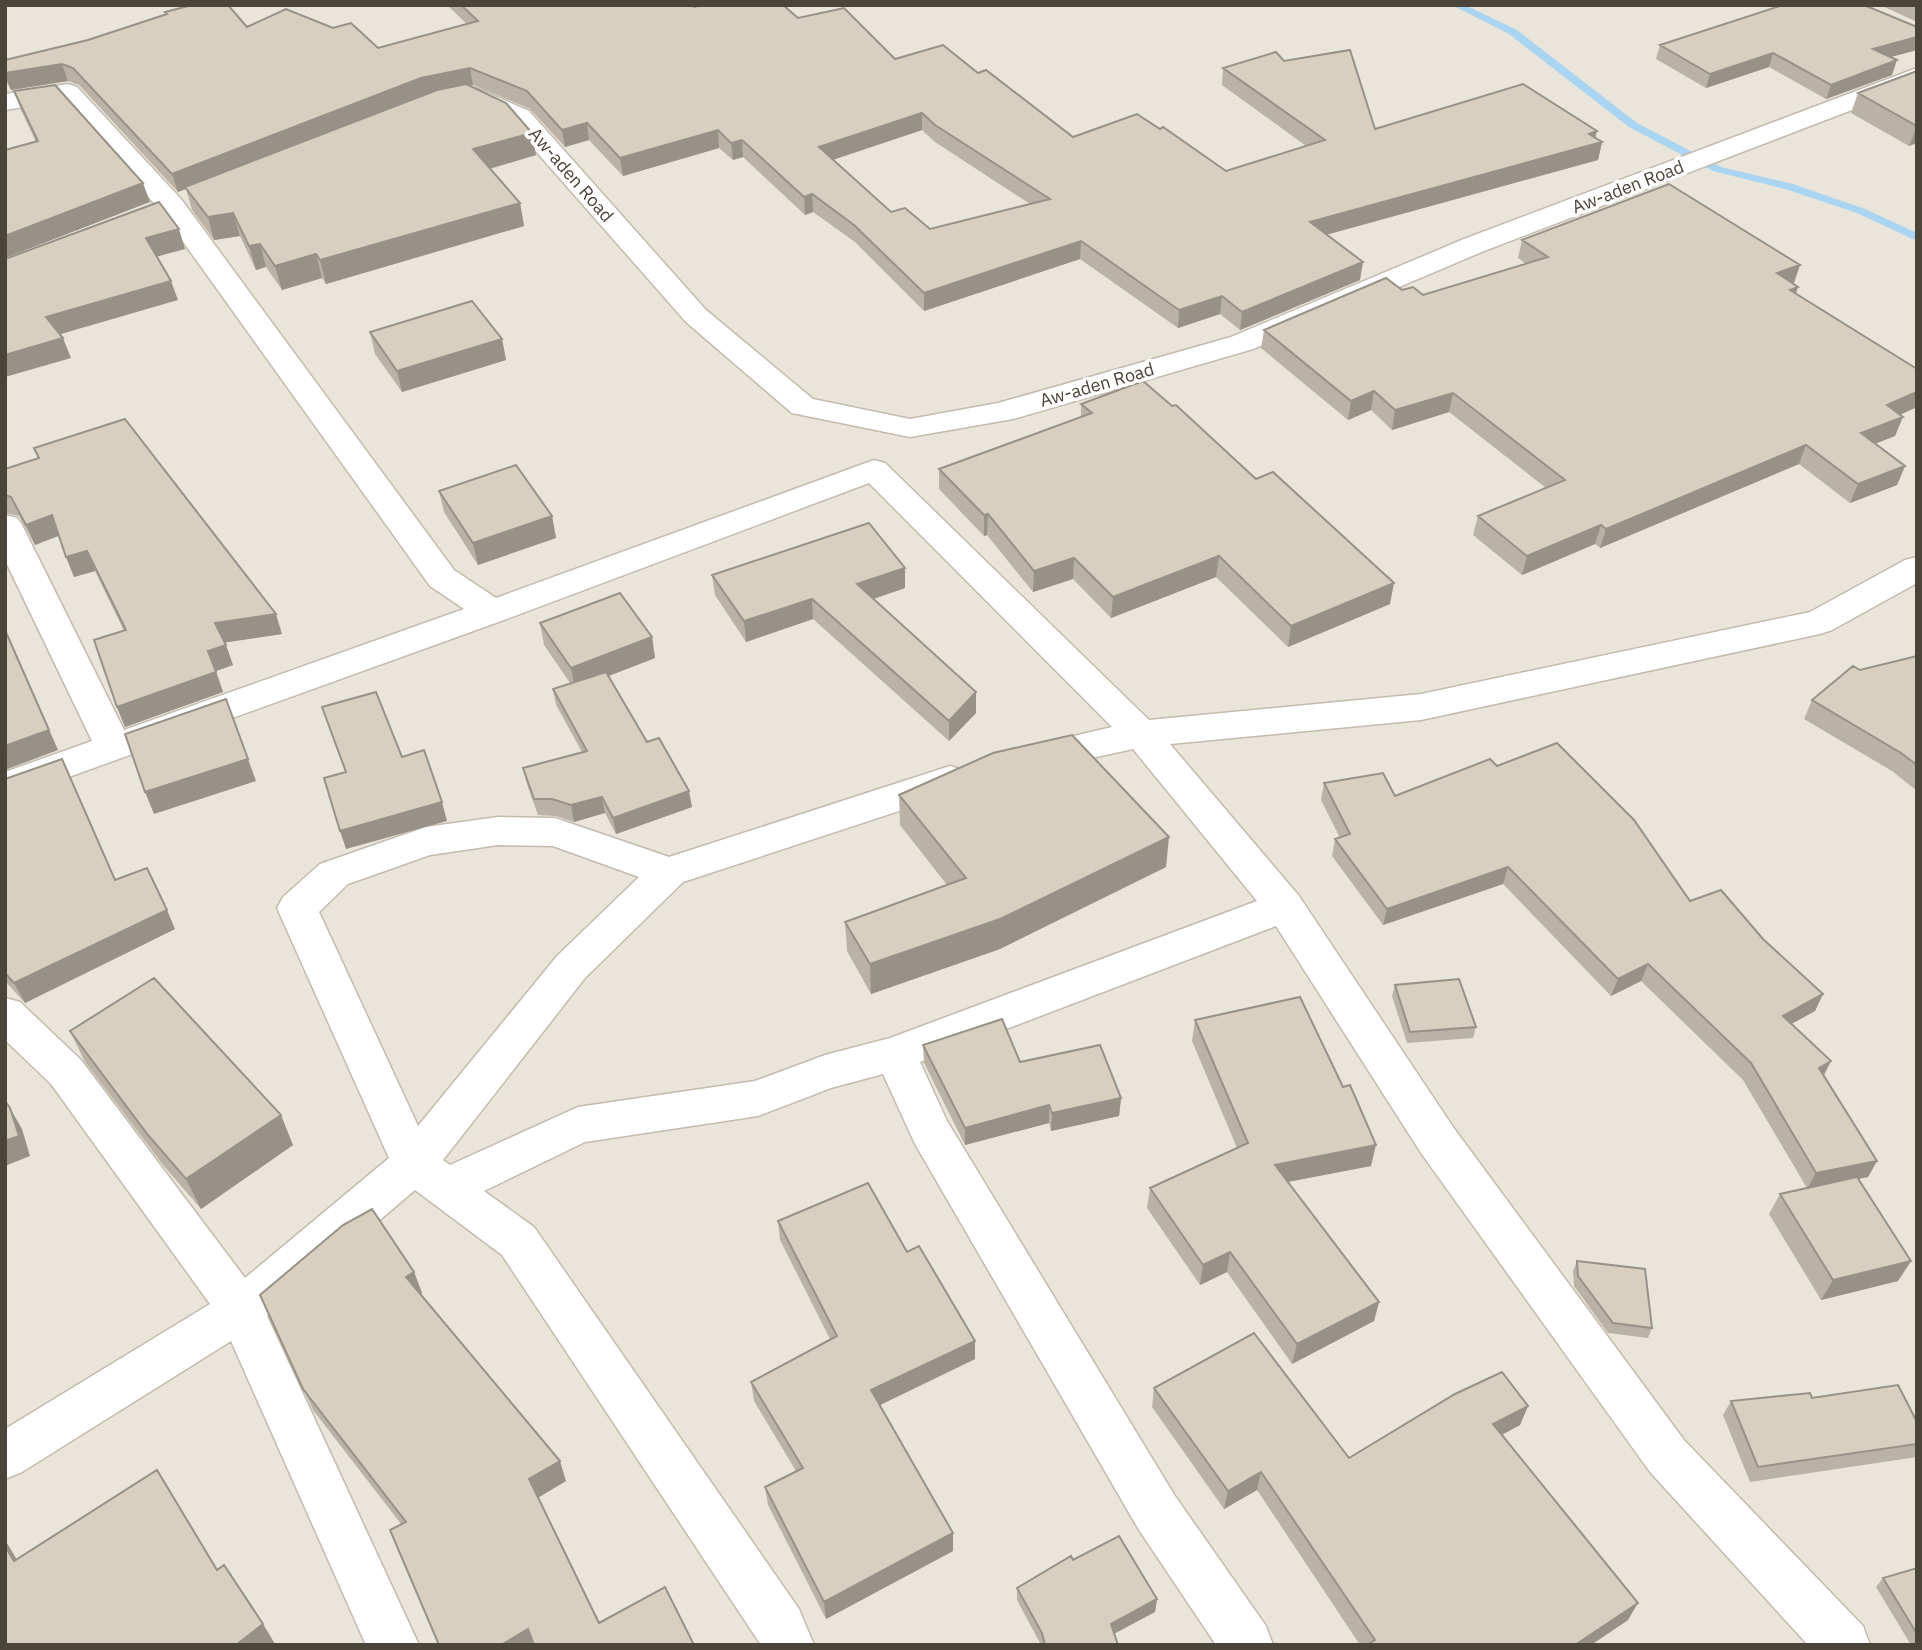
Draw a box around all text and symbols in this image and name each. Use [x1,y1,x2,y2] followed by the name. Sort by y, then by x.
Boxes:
[524,123,619,227] street label: Aw-aden Road
[1569,155,1687,218] street label: Aw-aden Road
[1037,357,1157,412] street label: Aw-aden Road

